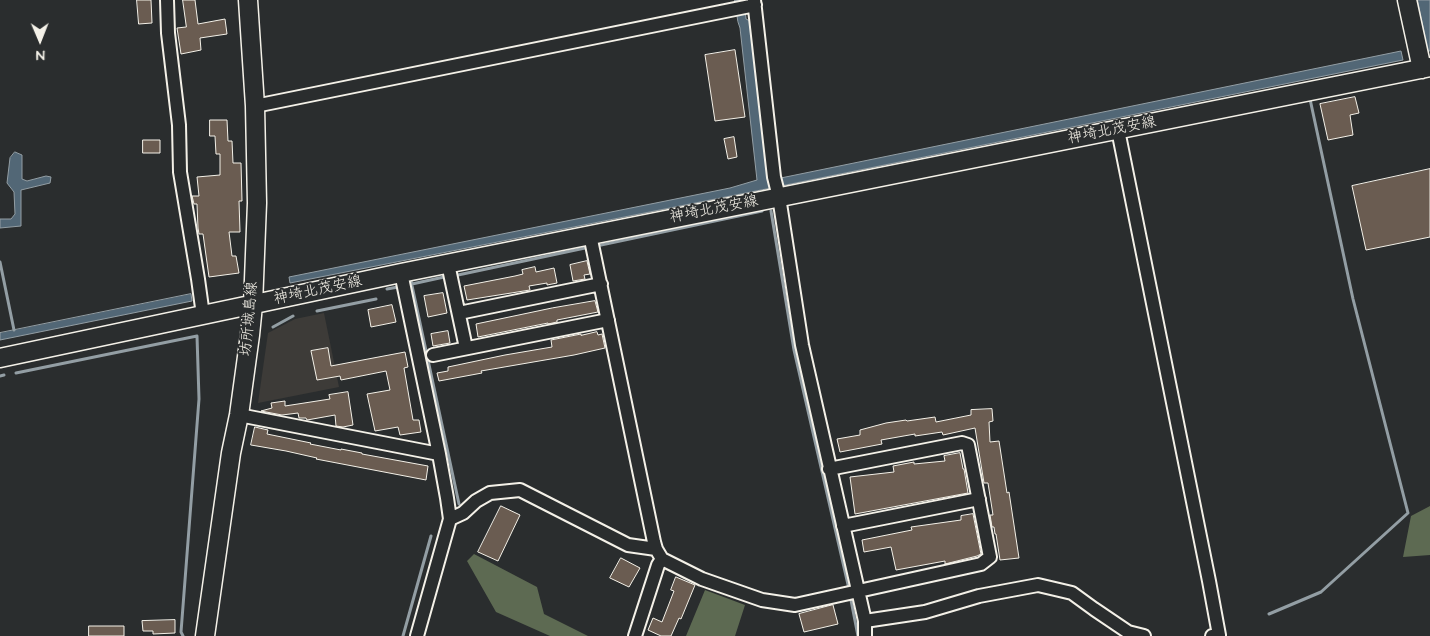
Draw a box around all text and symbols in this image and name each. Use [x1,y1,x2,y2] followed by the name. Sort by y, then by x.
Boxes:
[15,15,65,65] north arrow
[36,45,45,65] text: N
[1066,114,1158,148] street label: 神埼北茂安線
[668,193,760,227] street label: 神埼北茂安線
[272,273,364,309] street label: 神埼北茂安線
[238,281,262,357] street label: 坊所城島線

